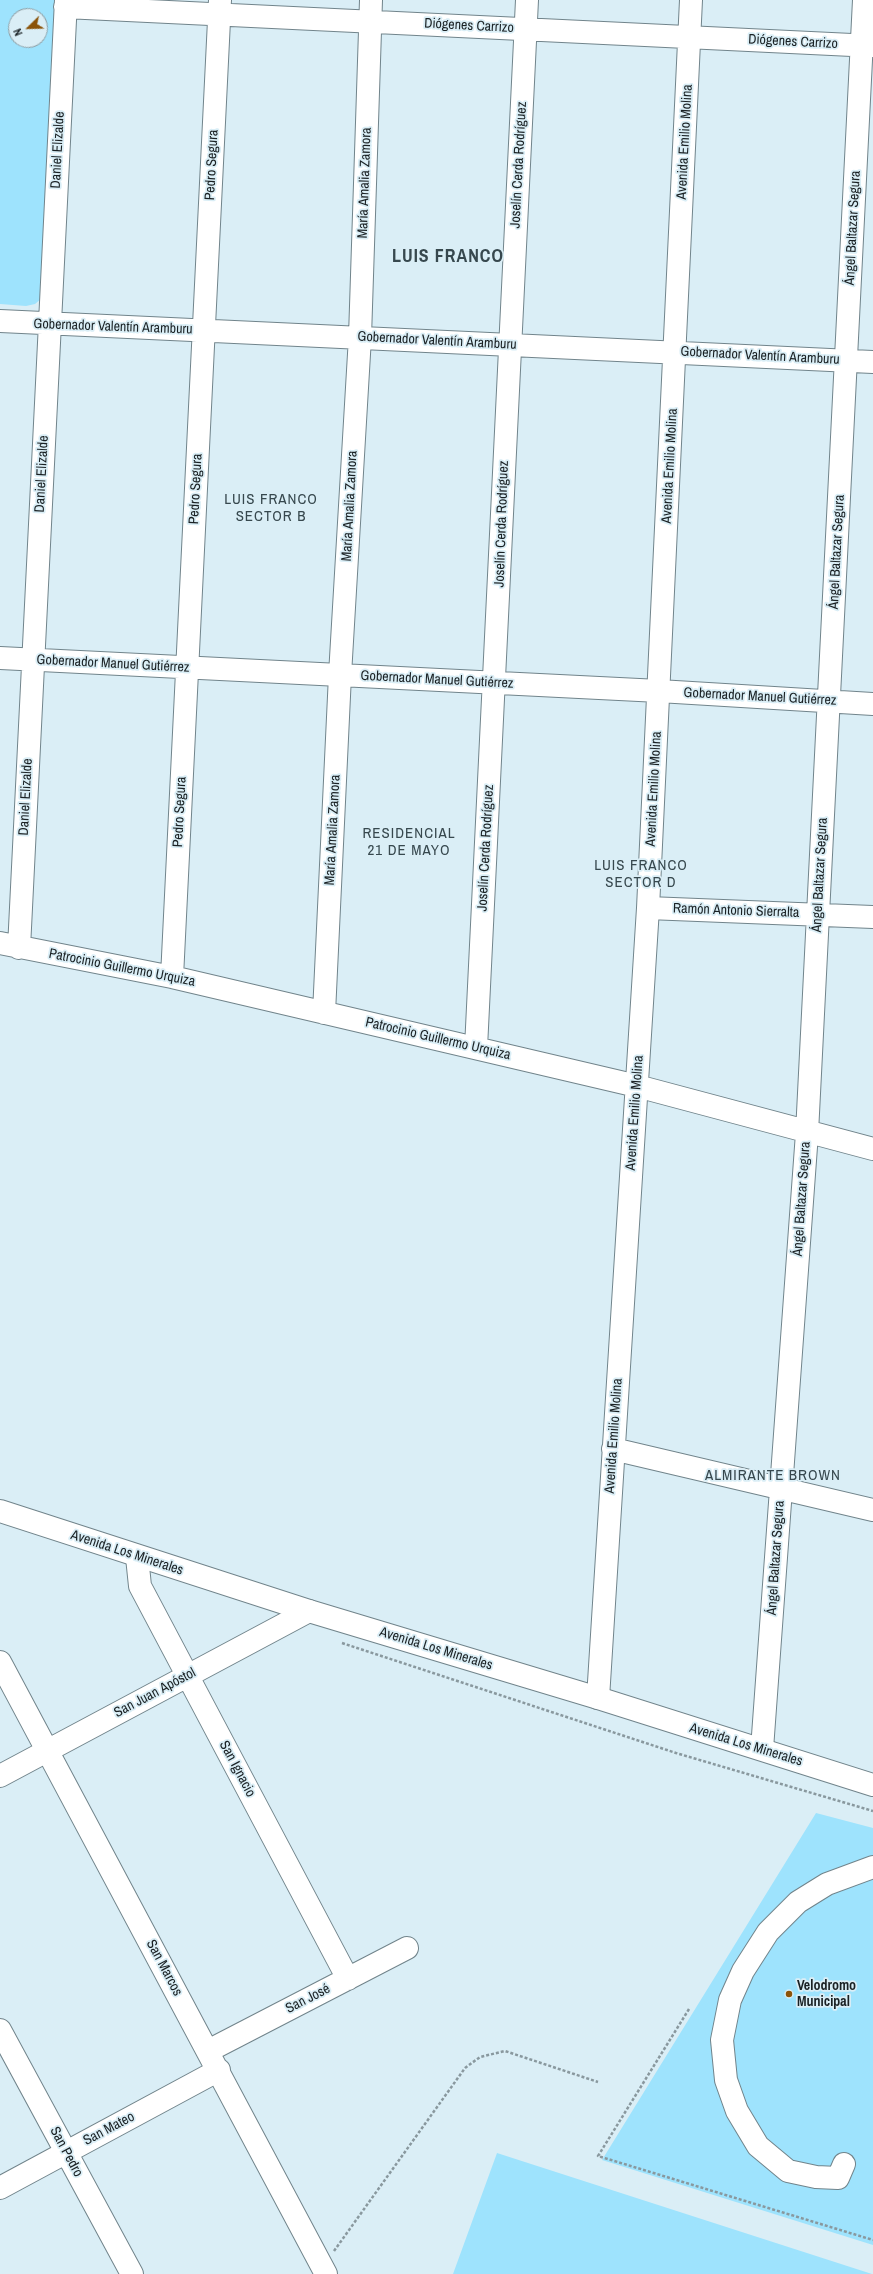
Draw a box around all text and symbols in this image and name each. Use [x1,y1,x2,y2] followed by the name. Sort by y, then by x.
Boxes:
[8,8,48,48] north arrow
[424,15,514,37] street label: Diógenes Carrizo
[10,27,26,38] text: N
[748,31,838,53] street label: Diógenes Carrizo
[674,84,696,200] street label: Avenida Emilio Molina
[507,101,531,229] street label: Joselín Cerda Rodríguez
[48,111,68,189] street label: Daniel Elizalde
[355,127,375,239] street label: María Amalia Zamora
[202,129,222,201] street label: Pedro Segura
[842,170,864,286] street label: Ángel Baltazar Segura
[392,246,504,268] district label: LUIS FRANCO
[33,316,193,338] street label: Gobernador Valentín Aramburu
[357,328,517,354] street label: Gobernador Valentín Aramburu
[680,343,840,369] street label: Gobernador Valentín Aramburu
[659,408,681,524] street label: Avenida Emilio Molina
[32,435,52,513] street label: Daniel Elizalde
[339,450,361,562] street label: María Amalia Zamora
[186,453,206,525] street label: Pedro Segura
[491,460,513,588] street label: Joselín Cerda Rodríguez
[224,491,318,526] district label: LUIS FRANCO SECTOR B
[826,494,848,610] street label: Ángel Baltazar Segura
[36,652,190,676] street label: Gobernador Manuel Gutiérrez
[360,668,514,692] street label: Gobernador Manuel Gutiérrez
[683,685,837,709] street label: Gobernador Manuel Gutiérrez
[643,731,665,847] street label: Avenida Emilio Molina
[16,758,36,836] street label: Daniel Elizalde
[322,774,344,886] street label: María Amalia Zamora
[170,776,190,848] street label: Pedro Segura
[474,784,498,912] street label: Joselín Cerda Rodríguez
[809,817,831,933] street label: Ángel Baltazar Segura
[362,825,456,860] district label: RESIDENCIAL 21 DE MAYO
[594,857,688,892] district label: LUIS FRANCO SECTOR D
[673,900,799,922] street label: Ramón Antonio Sierralta
[47,946,197,990] street label: Patrocinio Guillermo Urquiza
[364,1014,512,1064] street label: Patrocinio Guillermo Urquiza
[623,1055,647,1171] street label: Avenida Emilio Molina
[790,1141,814,1257] street label: Ángel Baltazar Segura
[602,1378,626,1494] street label: Avenida Emilio Molina
[705,1467,841,1485] district label: ALMIRANTE BROWN
[764,1500,788,1616] street label: Ángel Baltazar Segura
[69,1527,185,1579] street label: Avenida Los Minerales
[377,1624,495,1674] street label: Avenida Los Minerales
[111,1664,199,1722] street label: San Juan Apóstol
[687,1720,805,1770] street label: Avenida Los Minerales
[215,1738,259,1800] street label: San Ignacio
[142,1937,186,1999] street label: San Marcos
[797,1978,856,2010] place label: Velodromo Municipal
[283,1981,333,2017] street label: San José
[784,1989,794,1999] marker: Velodromo Municipal
[81,2109,137,2149] street label: San Mateo
[46,2124,86,2180] street label: San Pedro

